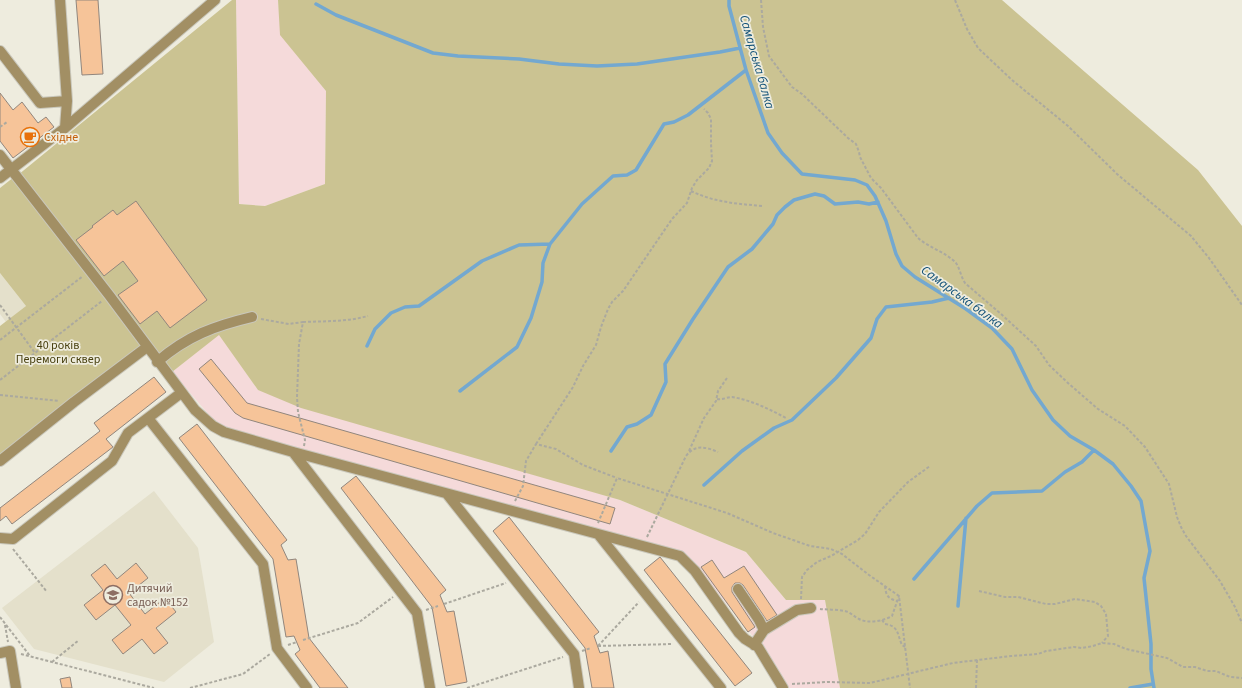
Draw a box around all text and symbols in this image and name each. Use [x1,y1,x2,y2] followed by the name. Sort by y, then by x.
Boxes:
[735,13,779,111] water label: Самарська балка
[19,126,41,148] cafe icon: Східне
[44,129,78,146] place label: Східне
[917,261,1007,333] water label: Самарська балка
[16,337,101,368] park label: 40 років Перемоги сквер
[127,580,188,611] place label: Дитячий садок №152
[102,584,124,606] school or university icon: Дитячий садок №152

